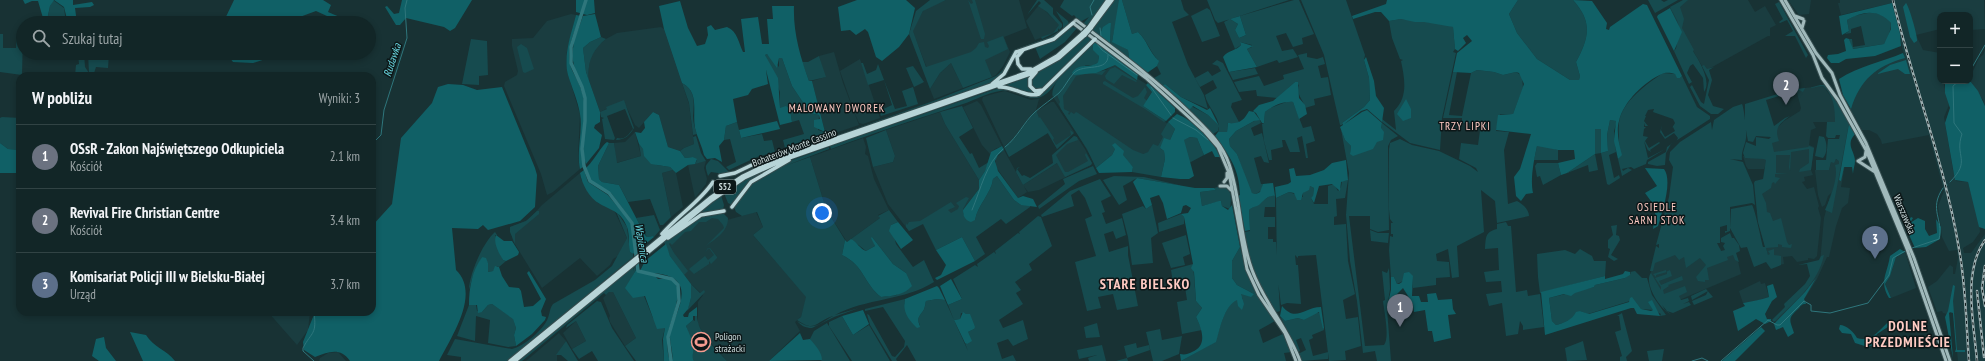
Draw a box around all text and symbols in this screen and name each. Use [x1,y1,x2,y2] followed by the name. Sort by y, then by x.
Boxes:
[1937,12,1973,84] map controls
[1937,12,1973,48] button: +
[16,16,376,60] search box
[30,27,52,49] icon: search
[62,29,123,48] text: Szukaj tutaj
[380,41,404,79] water label: Rudawka
[1937,48,1973,84] button: −
[1773,72,1799,105] pin: 2
[32,87,92,109] text: W pobliżu
[319,90,360,107] text: Wyniki: 3
[789,101,885,115] district label: MALOWANY DWOREK
[1439,119,1491,133] district label: TRZY LIPKI
[750,125,838,170] street label: Bohaterów Monte Cassino
[70,139,284,158] text: OSsR - Zakon Najświętszego Odkupiciela
[42,148,48,165] text: 1
[330,148,360,165] text: 2.1 km
[70,158,102,175] text: Kościół
[714,180,736,194] road number: S52
[1890,193,1919,236] street label: Warszawska
[1629,200,1685,227] district label: OSIEDLE SARNI STOK
[70,203,220,222] text: Revival Fire Christian Centre
[812,203,832,223] your location
[42,212,48,229] text: 2
[330,212,360,229] text: 3.4 km
[70,222,102,239] text: Kościół
[632,223,652,264] water label: Wapienica
[1862,226,1888,259] pin: 3
[70,267,265,286] text: Komisariat Policji III w Bielsku-Białej
[1100,275,1190,293] district label: STARE BIELSKO
[42,276,48,293] text: 3
[330,276,360,293] text: 3.7 km
[70,286,96,303] text: Urząd
[1387,294,1413,327] pin: 1
[1865,317,1951,351] district label: DOLNE PRZEDMIEŚCIE
[715,330,745,355] place label: Poligon strażacki
[690,331,712,353] sports icon: Poligon strażacki

